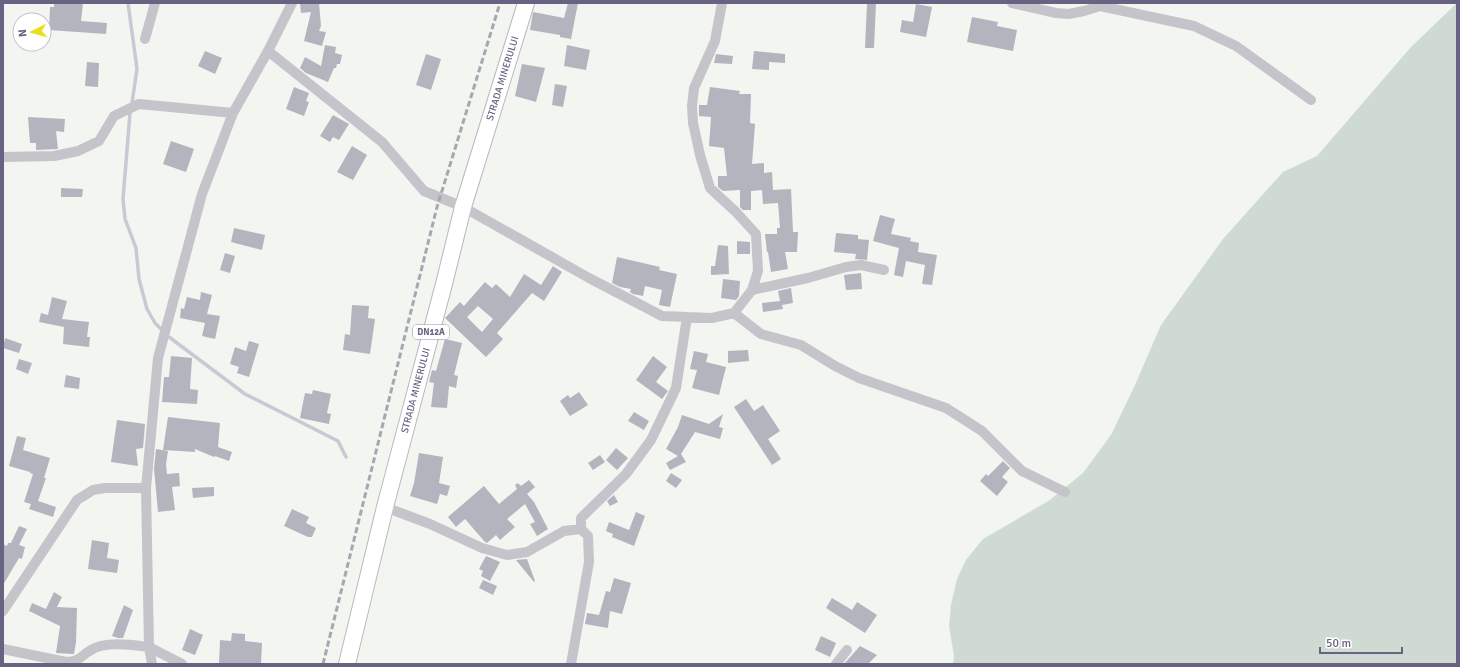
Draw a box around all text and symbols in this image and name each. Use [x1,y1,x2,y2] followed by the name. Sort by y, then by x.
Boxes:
[12,12,52,52] north arrow
[16,29,29,37] text: N
[484,35,521,122] street label: STRADA MINERULUI
[413,325,449,339] road number: DN12A
[399,347,433,434] street label: STRADA MINERULUI
[1320,629,1402,655] scale bar
[1326,636,1351,651] text: 50 m

